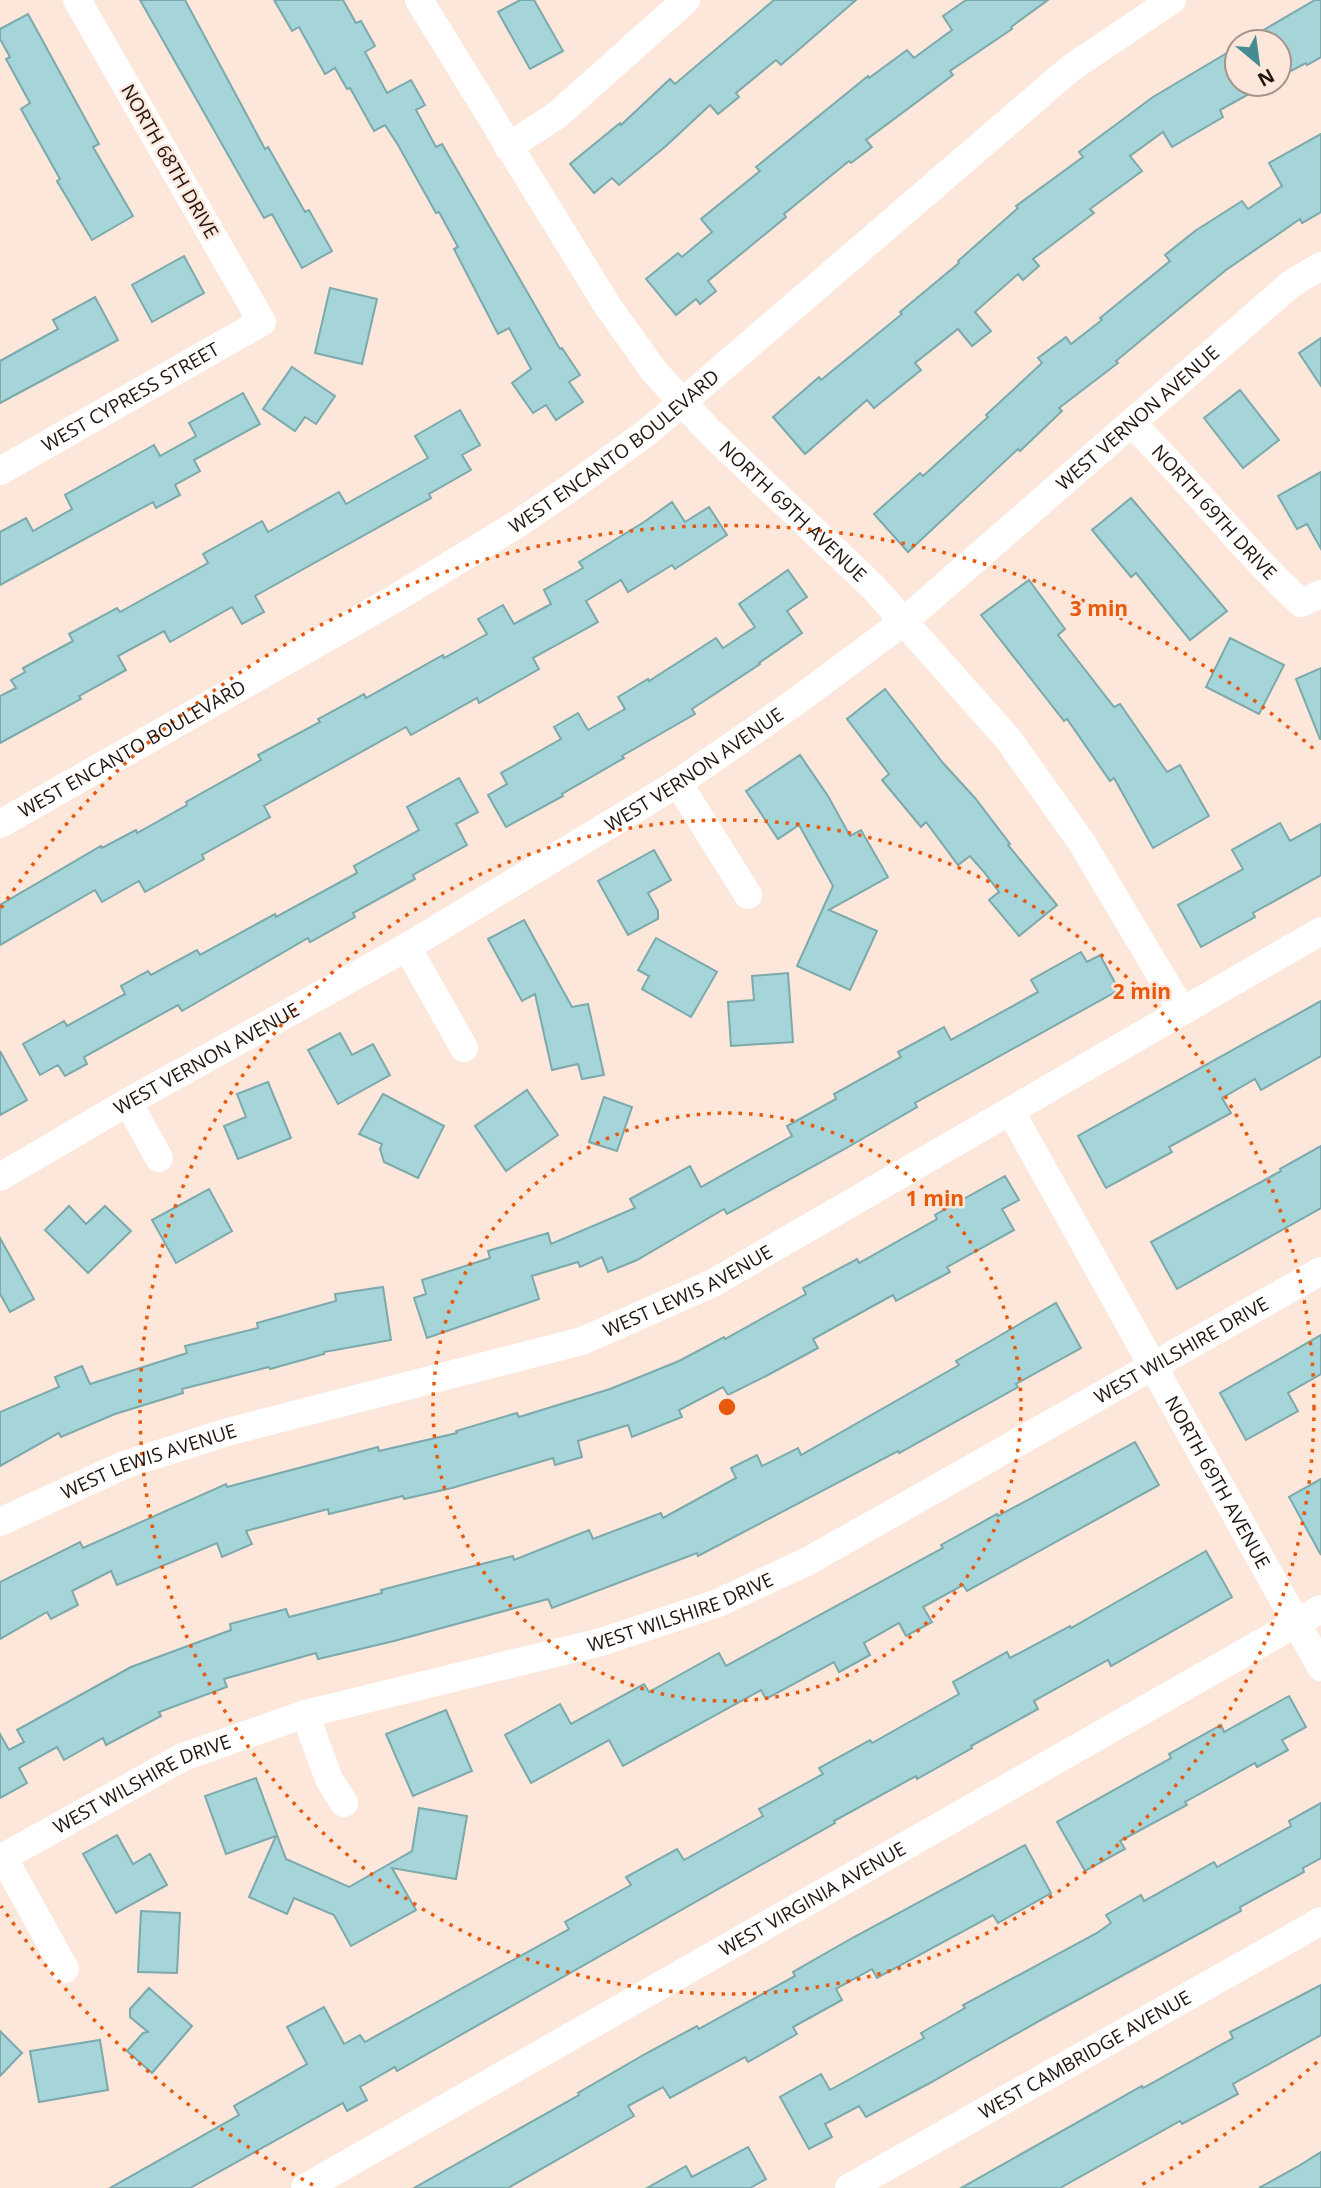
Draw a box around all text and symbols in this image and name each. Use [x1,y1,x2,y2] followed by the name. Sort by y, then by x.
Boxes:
[1223,28,1293,98] north arrow
[1253,63,1279,93] text: N
[115,79,225,243] street label: NORTH 68TH DRIVE
[37,336,224,458] street label: WEST CYPRESS STREET
[1050,339,1225,496] street label: WEST VERNON AVENUE
[504,363,725,539] street label: WEST ENCANTO BOULEVARD
[714,435,873,587] street label: NORTH 69TH AVENUE
[1146,439,1283,585] street label: NORTH 69TH DRIVE
[1070,594,1128,622] text: 3 min
[14,674,250,824] street label: WEST ENCANTO BOULEVARD
[600,701,788,837] street label: WEST VERNON AVENUE
[1113,977,1171,1005] text: 2 min
[109,996,304,1121] street label: WEST VERNON AVENUE
[906,1184,964,1212] text: 1 min
[599,1239,777,1343] street label: WEST LEWIS AVENUE
[1089,1290,1273,1410] street label: WEST WILSHIRE DRIVE
[1159,1391,1276,1573] street label: NORTH 69TH AVENUE
[715,1395,739,1419] centre of rings
[57,1417,240,1505] street label: WEST LEWIS AVENUE
[585,1566,777,1658] street label: WEST WILSHIRE DRIVE
[49,1728,234,1840] street label: WEST WILSHIRE DRIVE
[714,1835,910,1962] street label: WEST VIRGINIA AVENUE
[974,1984,1196,2125] street label: WEST CAMBRIDGE AVENUE

